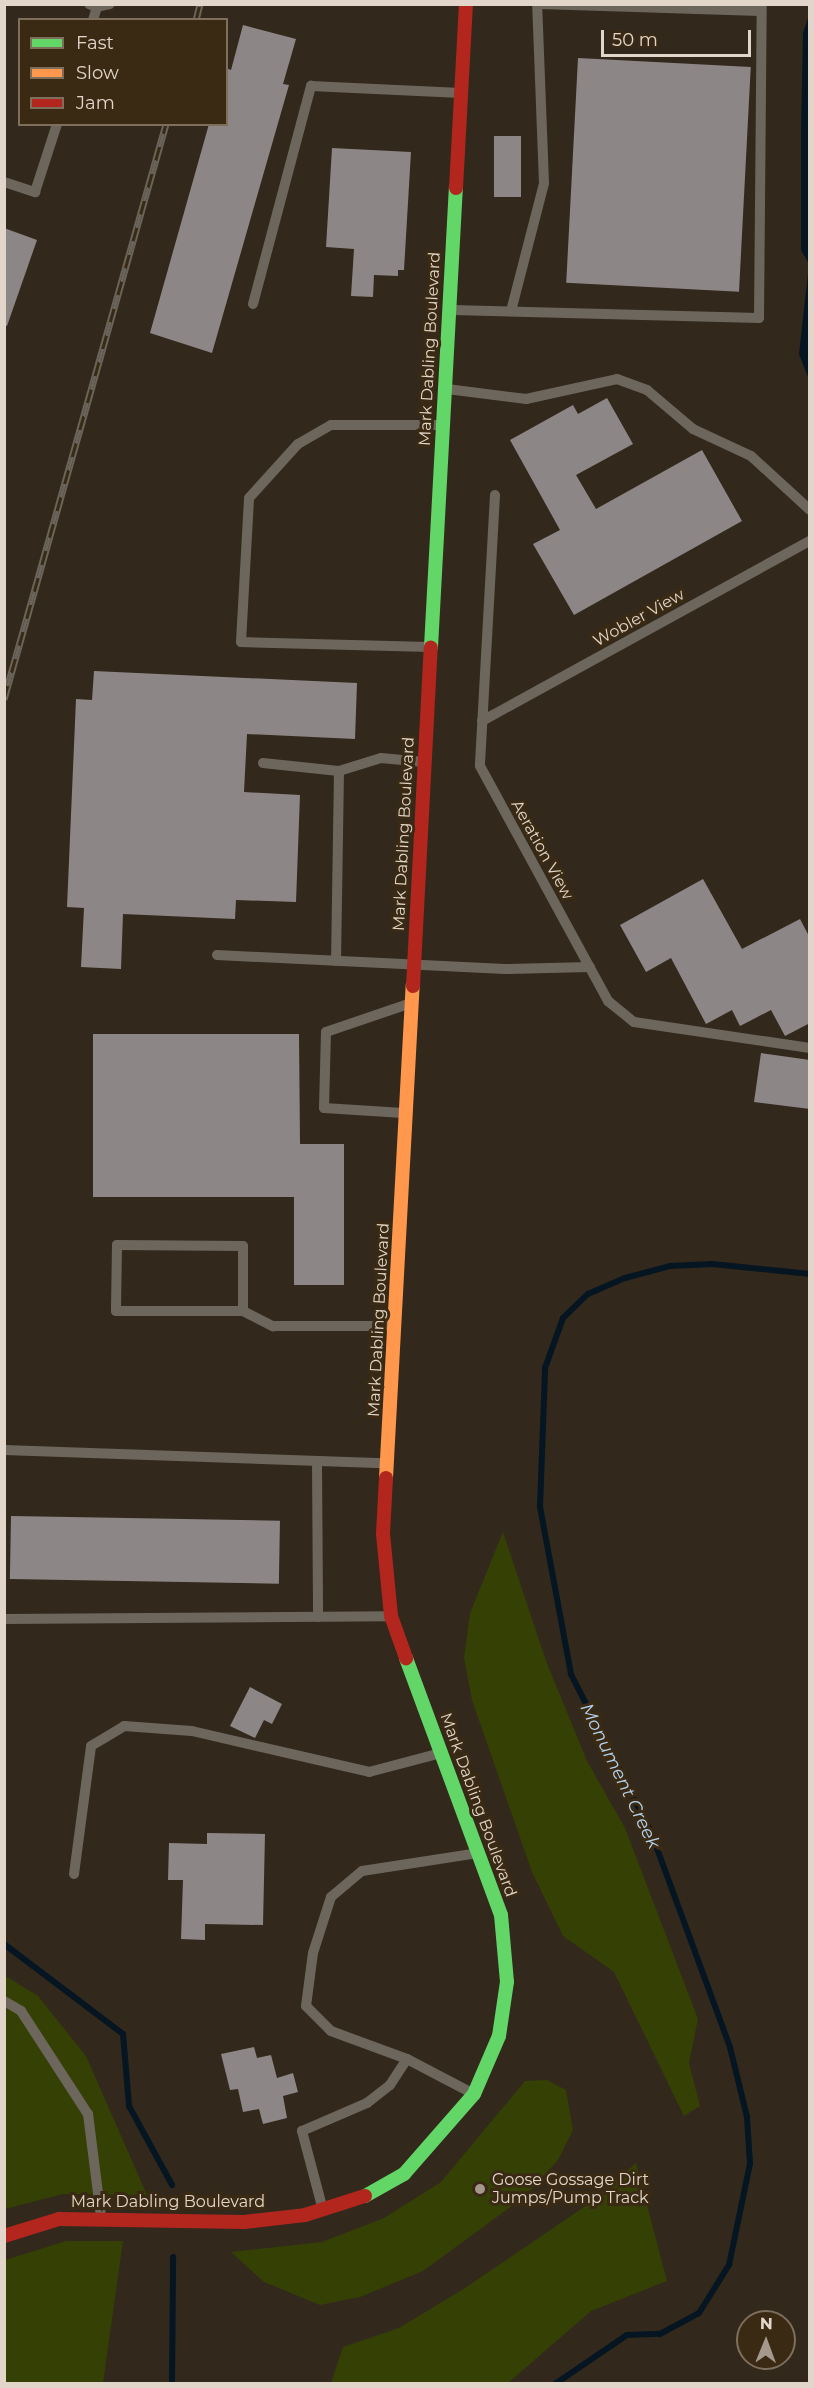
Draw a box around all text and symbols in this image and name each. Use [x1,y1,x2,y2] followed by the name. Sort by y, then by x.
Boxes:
[18,18,228,126] legend
[604,18,754,56] scale bar
[612,29,658,51] text: 50 m
[76,32,114,54] text: Fast
[76,62,119,84] text: Slow
[76,92,115,114] text: Jam
[415,251,445,447] street label: Mark Dabling Boulevard
[590,585,688,651] street label: Wobler View
[389,736,419,932] street label: Mark Dabling Boulevard
[507,797,577,903] street label: Aeration View
[364,1222,394,1418] street label: Mark Dabling Boulevard
[575,1700,665,1852] water label: Monument Creek
[436,1710,520,1900] street label: Mark Dabling Boulevard
[492,2170,649,2208] place label: Goose Gossage Dirt Jumps/Pump Track
[473,2182,487,2196] marker: Goose Gossage Dirt Jumps/Pump Track
[71,2192,265,2212] street label: Mark Dabling Boulevard
[736,2310,796,2370] north arrow
[760,2314,773,2333] text: N

